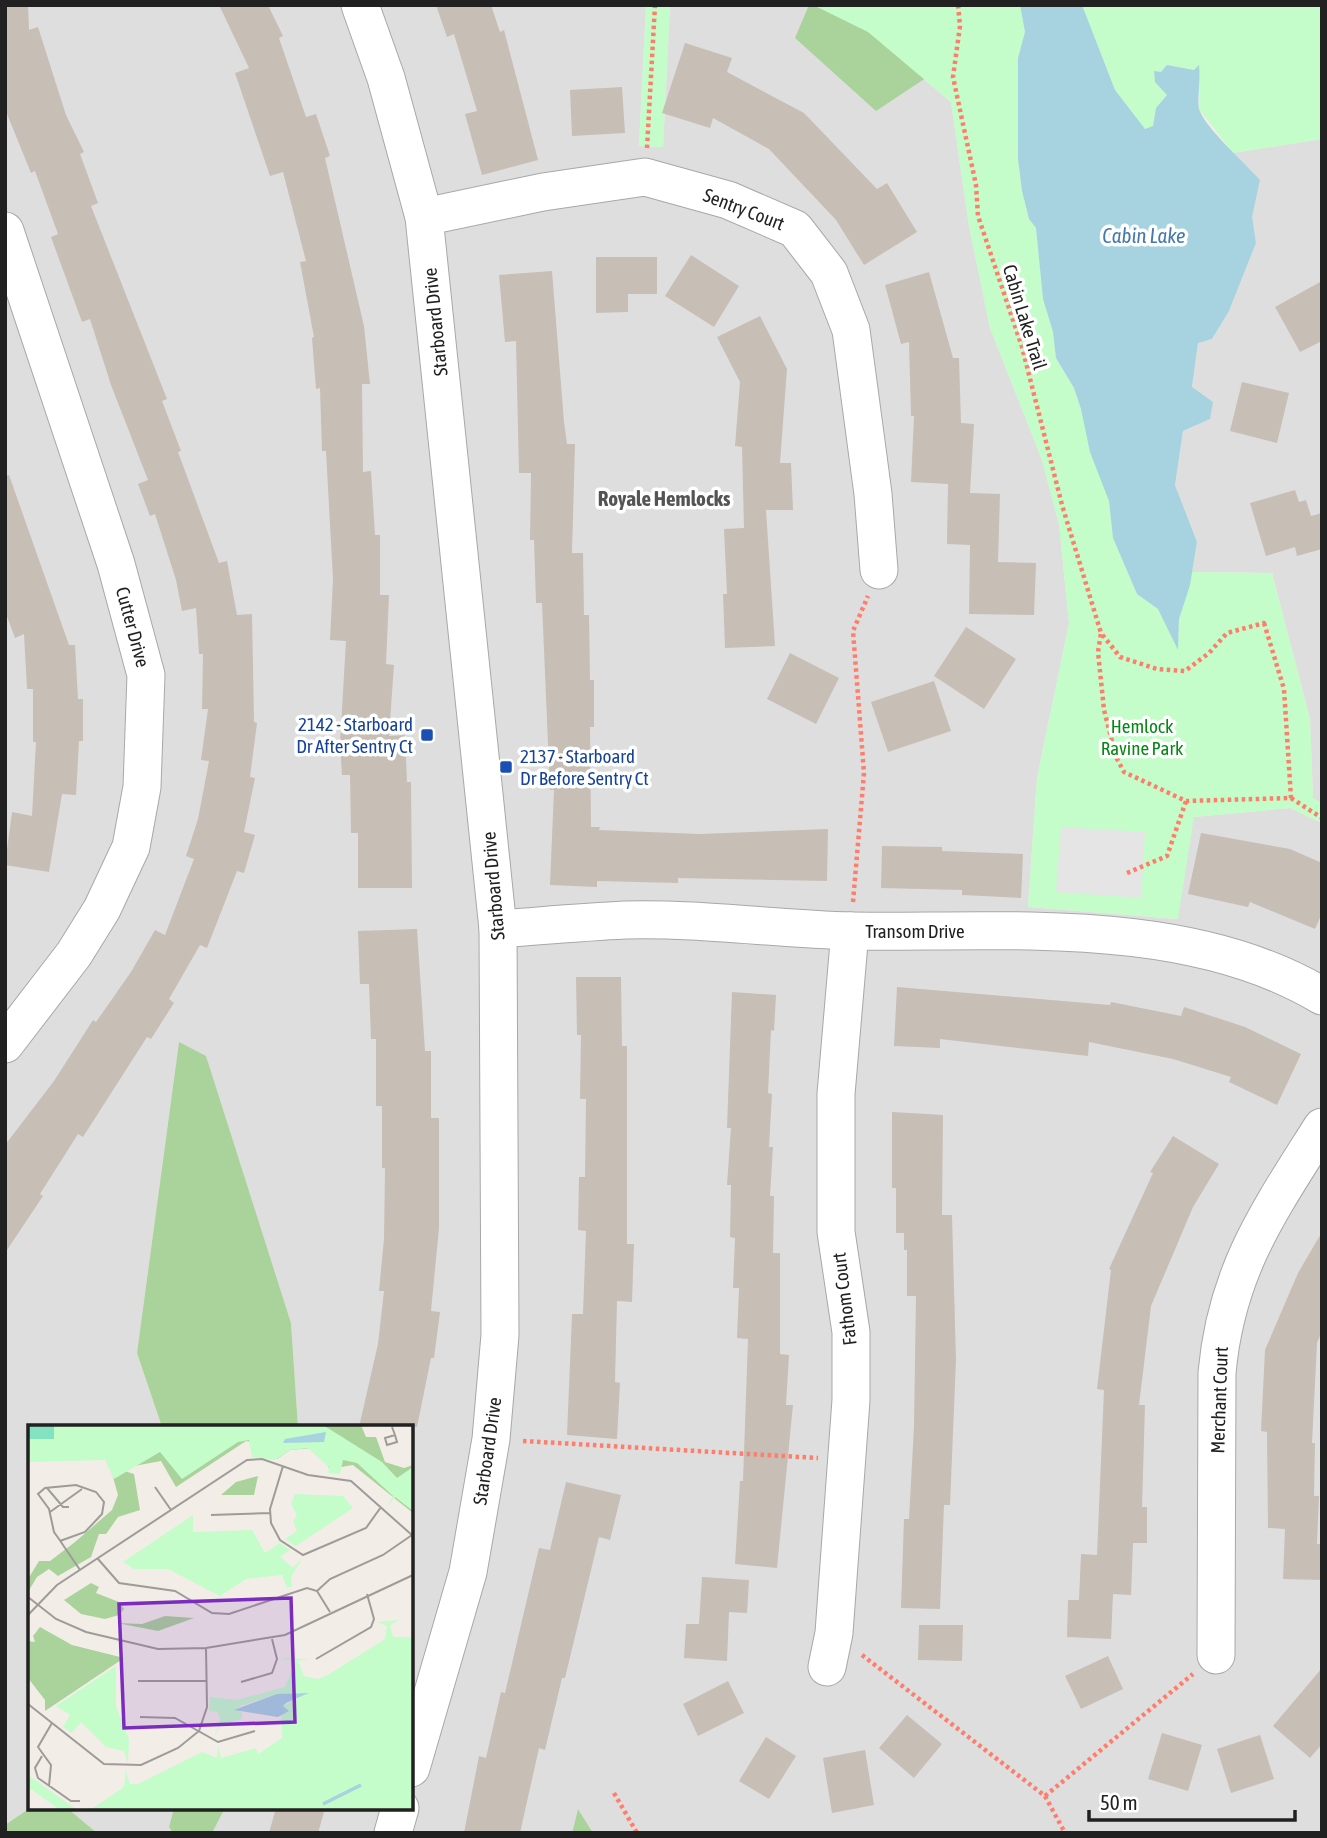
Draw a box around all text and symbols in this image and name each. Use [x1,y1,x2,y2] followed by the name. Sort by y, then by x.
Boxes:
[700,184,788,234] street label: Sentry Court
[1102,223,1186,247] water label: Cabin Lake
[999,262,1051,372] street label: Cabin Lake Trail
[418,267,452,377] street label: Starboard Drive
[598,486,731,510] district label: Royale Hemlocks
[112,584,154,670] street label: Cutter Drive
[296,713,413,757] place label: 2142 - Starboard Dr After Sentry Ct
[1101,715,1184,759] park label: Hemlock Ravine Park
[419,727,435,743] marker: 2142 - Starboard Dr After Sentry Ct
[520,745,649,789] place label: 2137 - Starboard Dr Before Sentry Ct
[498,759,514,775] marker: 2137 - Starboard Dr Before Sentry Ct
[477,831,509,941] street label: Starboard Drive
[865,920,965,942] street label: Transom Drive
[827,1251,861,1347] street label: Fathom Court
[1206,1346,1232,1454] street label: Merchant Court
[469,1396,505,1506] street label: Starboard Drive
[28,1425,413,1810] inset map
[1089,1778,1296,1822] scale bar
[1100,1790,1138,1814] text: 50 m

